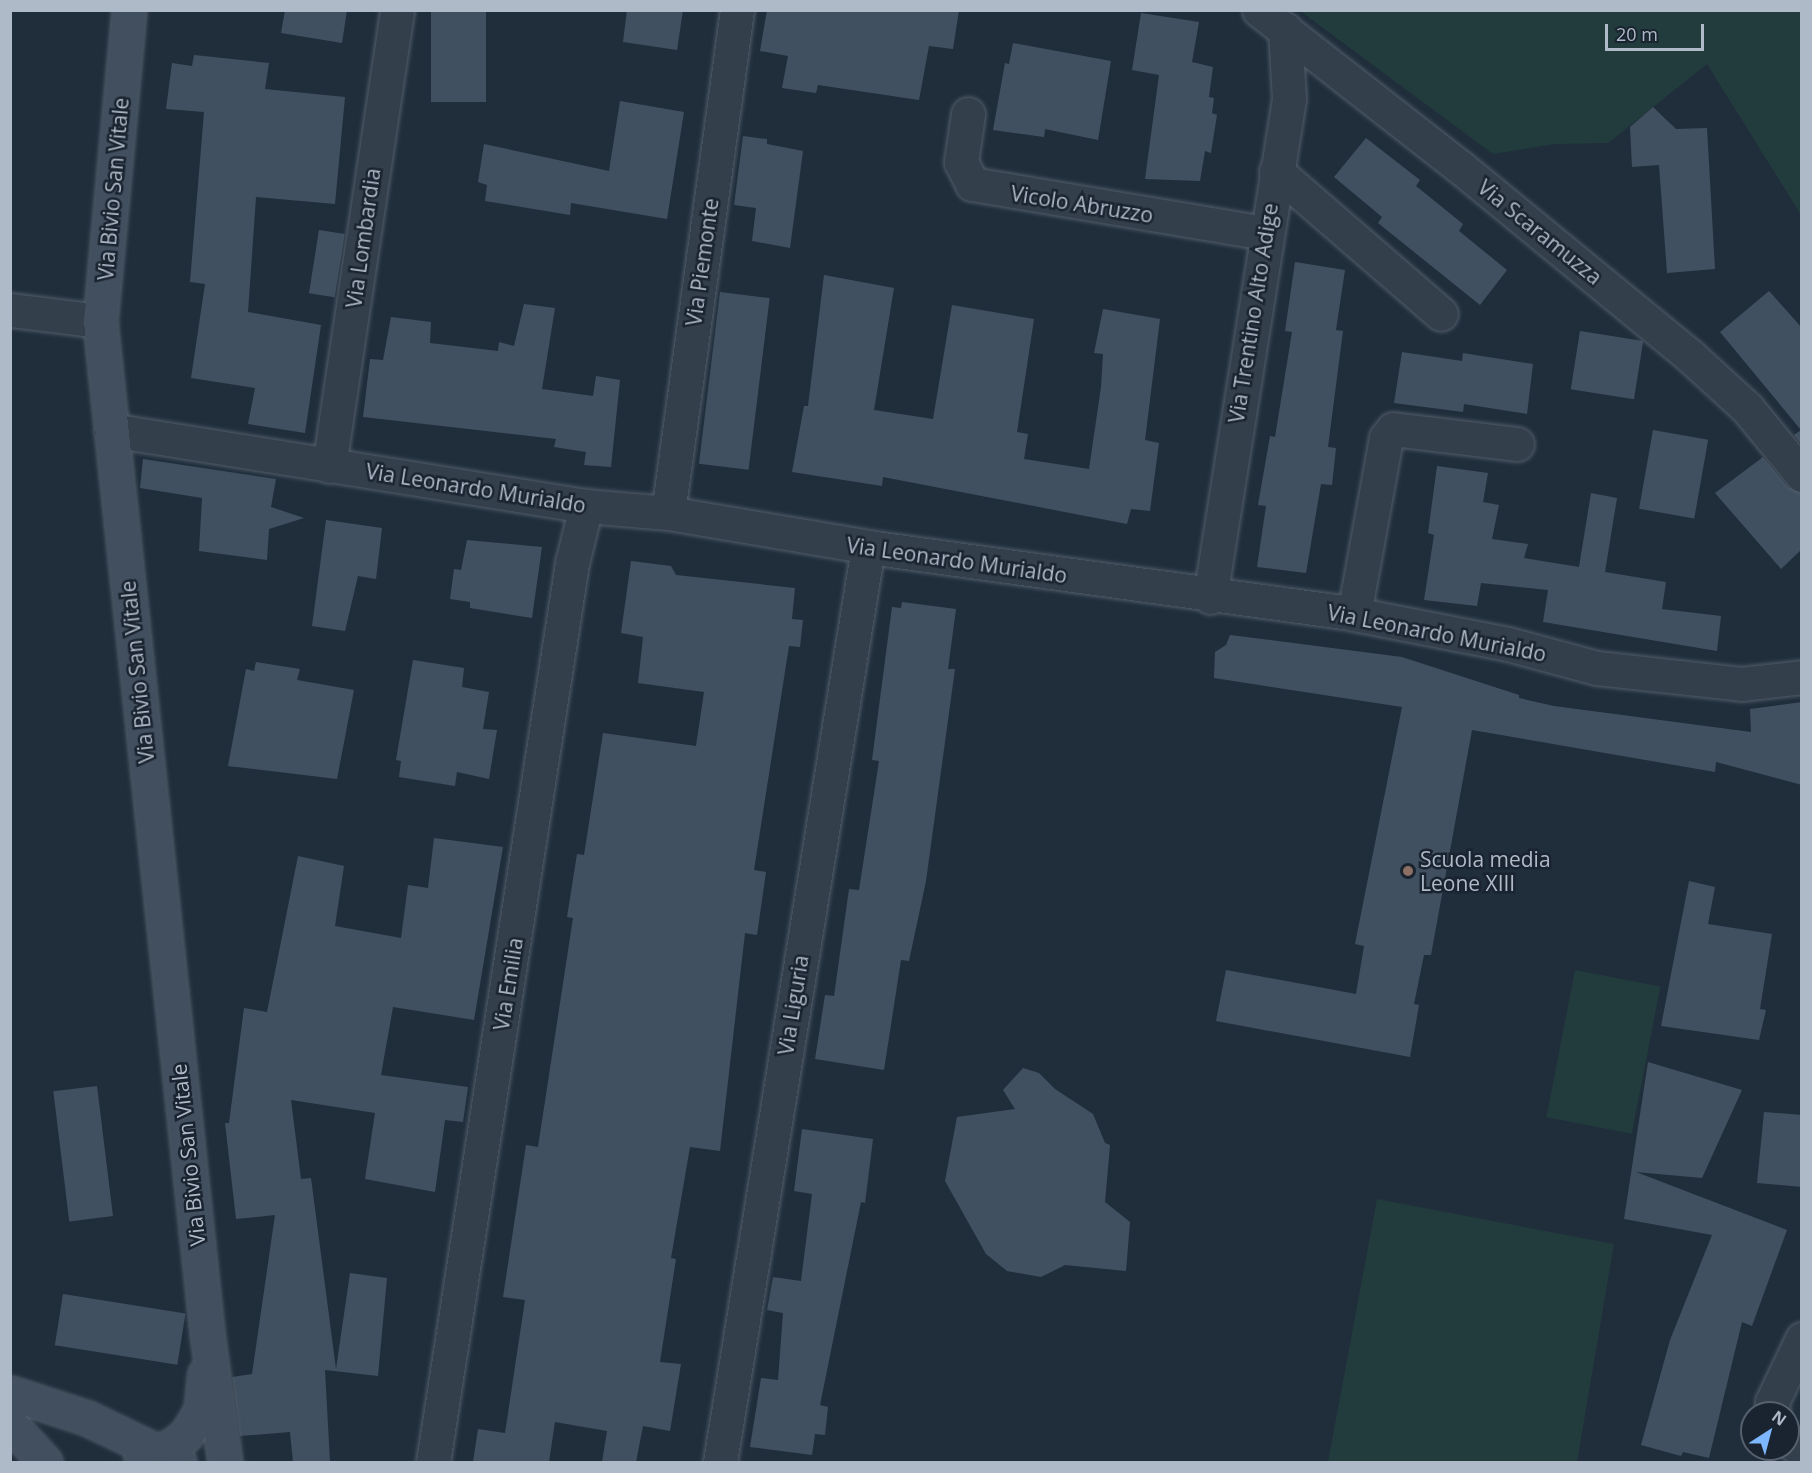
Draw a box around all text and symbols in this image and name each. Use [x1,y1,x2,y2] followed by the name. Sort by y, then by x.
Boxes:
[1608,12,1707,50] scale bar
[1616,22,1658,46] text: 20 m
[92,97,134,281] street label: Via Bivio San Vitale
[341,166,385,310] street label: Via Lombardia
[1473,174,1607,290] street label: Via Scaramuzza
[1009,180,1155,228] street label: Vicolo Abruzzo
[681,196,723,328] street label: Via Piemonte
[1223,201,1283,425] street label: Via Trentino Alto Adige
[364,458,588,518] street label: Via Leonardo Murialdo
[845,532,1069,588] street label: Via Leonardo Murialdo
[115,580,159,764] street label: Via Bivio San Vitale
[1325,599,1549,667] street label: Via Leonardo Murialdo
[1420,846,1551,896] place label: Scuola media Leone XIII
[1401,864,1415,878] marker: Scuola media Leone XIII
[488,936,528,1032] street label: Via Emilia
[773,953,813,1057] street label: Via Liguria
[166,1063,210,1247] street label: Via Bivio San Vitale
[1740,1401,1800,1461] north arrow
[1768,1405,1791,1431] text: N

